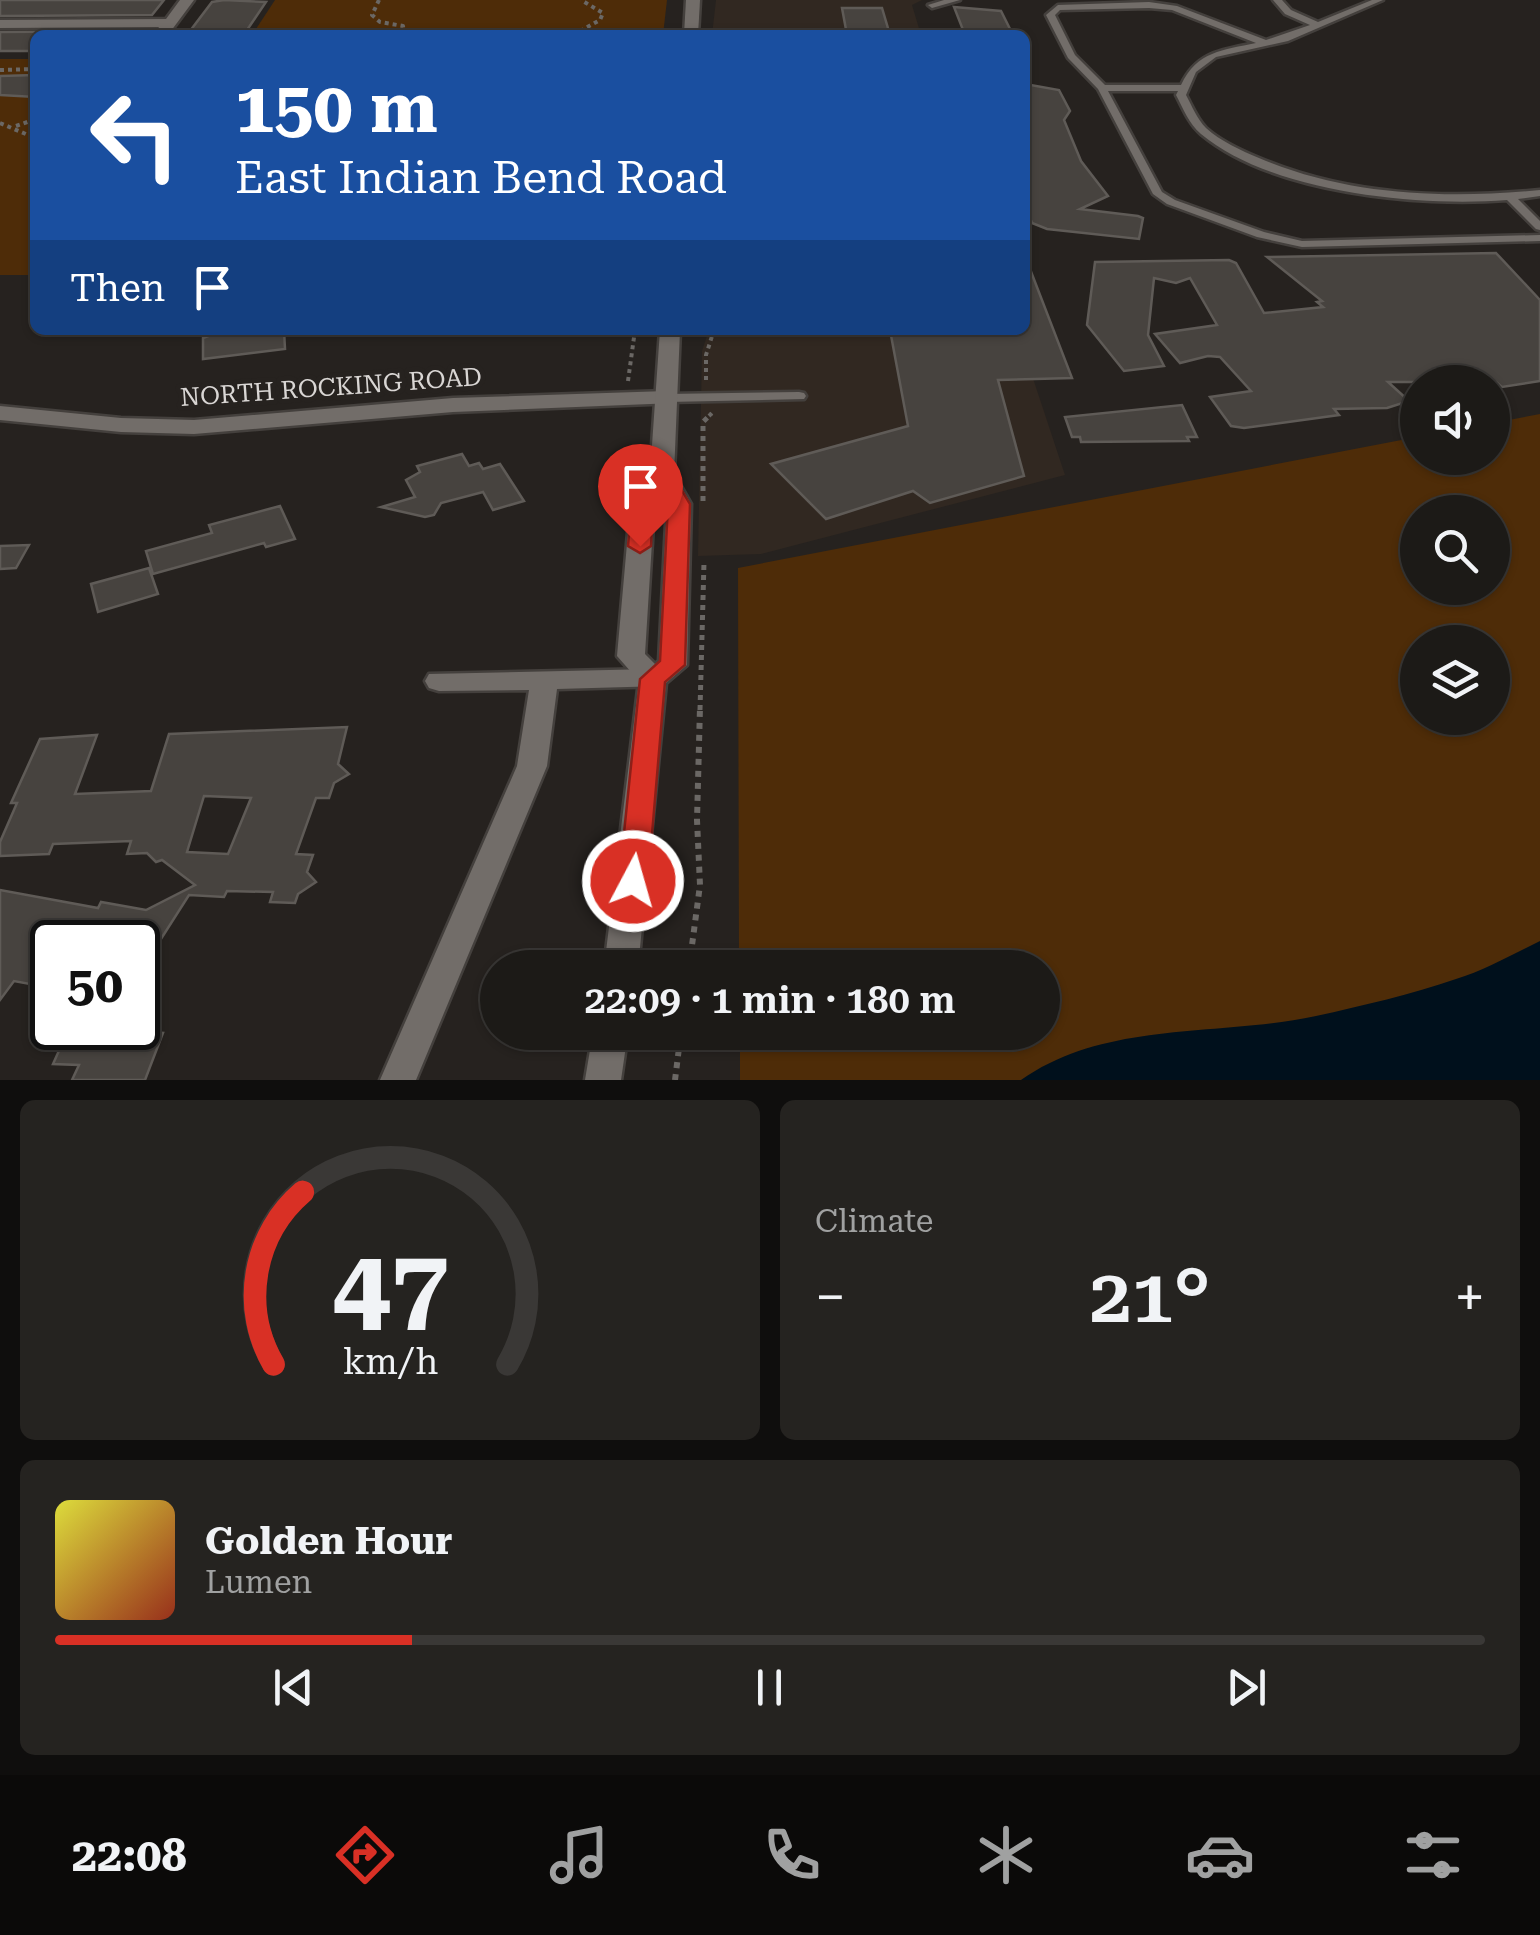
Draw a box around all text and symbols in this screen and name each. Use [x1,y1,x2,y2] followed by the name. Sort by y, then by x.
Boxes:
[235,67,438,149] text: 150 m
[70,70,200,200] icon: left
[235,151,727,204] text: East Indian Bend Road
[185,260,240,315] icon: arrive
[70,266,165,310] text: Then
[179,362,483,412] street label: NORTH ROCKING ROAD
[1400,365,1510,735] map controls
[1400,365,1510,475] button: sound
[598,444,683,547] pin
[613,459,668,514] icon: arrive
[1400,495,1510,605] button: search
[1400,625,1510,735] button: layers
[581,829,685,933] position arrow
[30,920,160,1050] speed limit sign: 50
[585,978,956,1022] text: 22:09 · 1 min · 180 m
[815,1202,933,1240] text: Climate
[332,1226,448,1347] text: 47
[1089,1252,1211,1340] text: 21°
[815,1265,846,1329] text: −
[1454,1265,1485,1329] text: +
[342,1341,438,1383] text: km/h
[205,1519,453,1563] text: Golden Hour
[205,1563,312,1601] text: Lumen
[266,1660,321,1715] icon: previous
[742,1660,797,1715] icon: pause
[1219,1660,1274,1715] icon: next
[330,1820,400,1890] icon: directions
[544,1820,614,1890] icon: music
[757,1820,827,1890] icon: phone
[971,1820,1041,1890] icon: climate
[1185,1820,1255,1890] icon: car
[1398,1820,1468,1890] icon: filters
[72,1829,187,1882] text: 22:08

